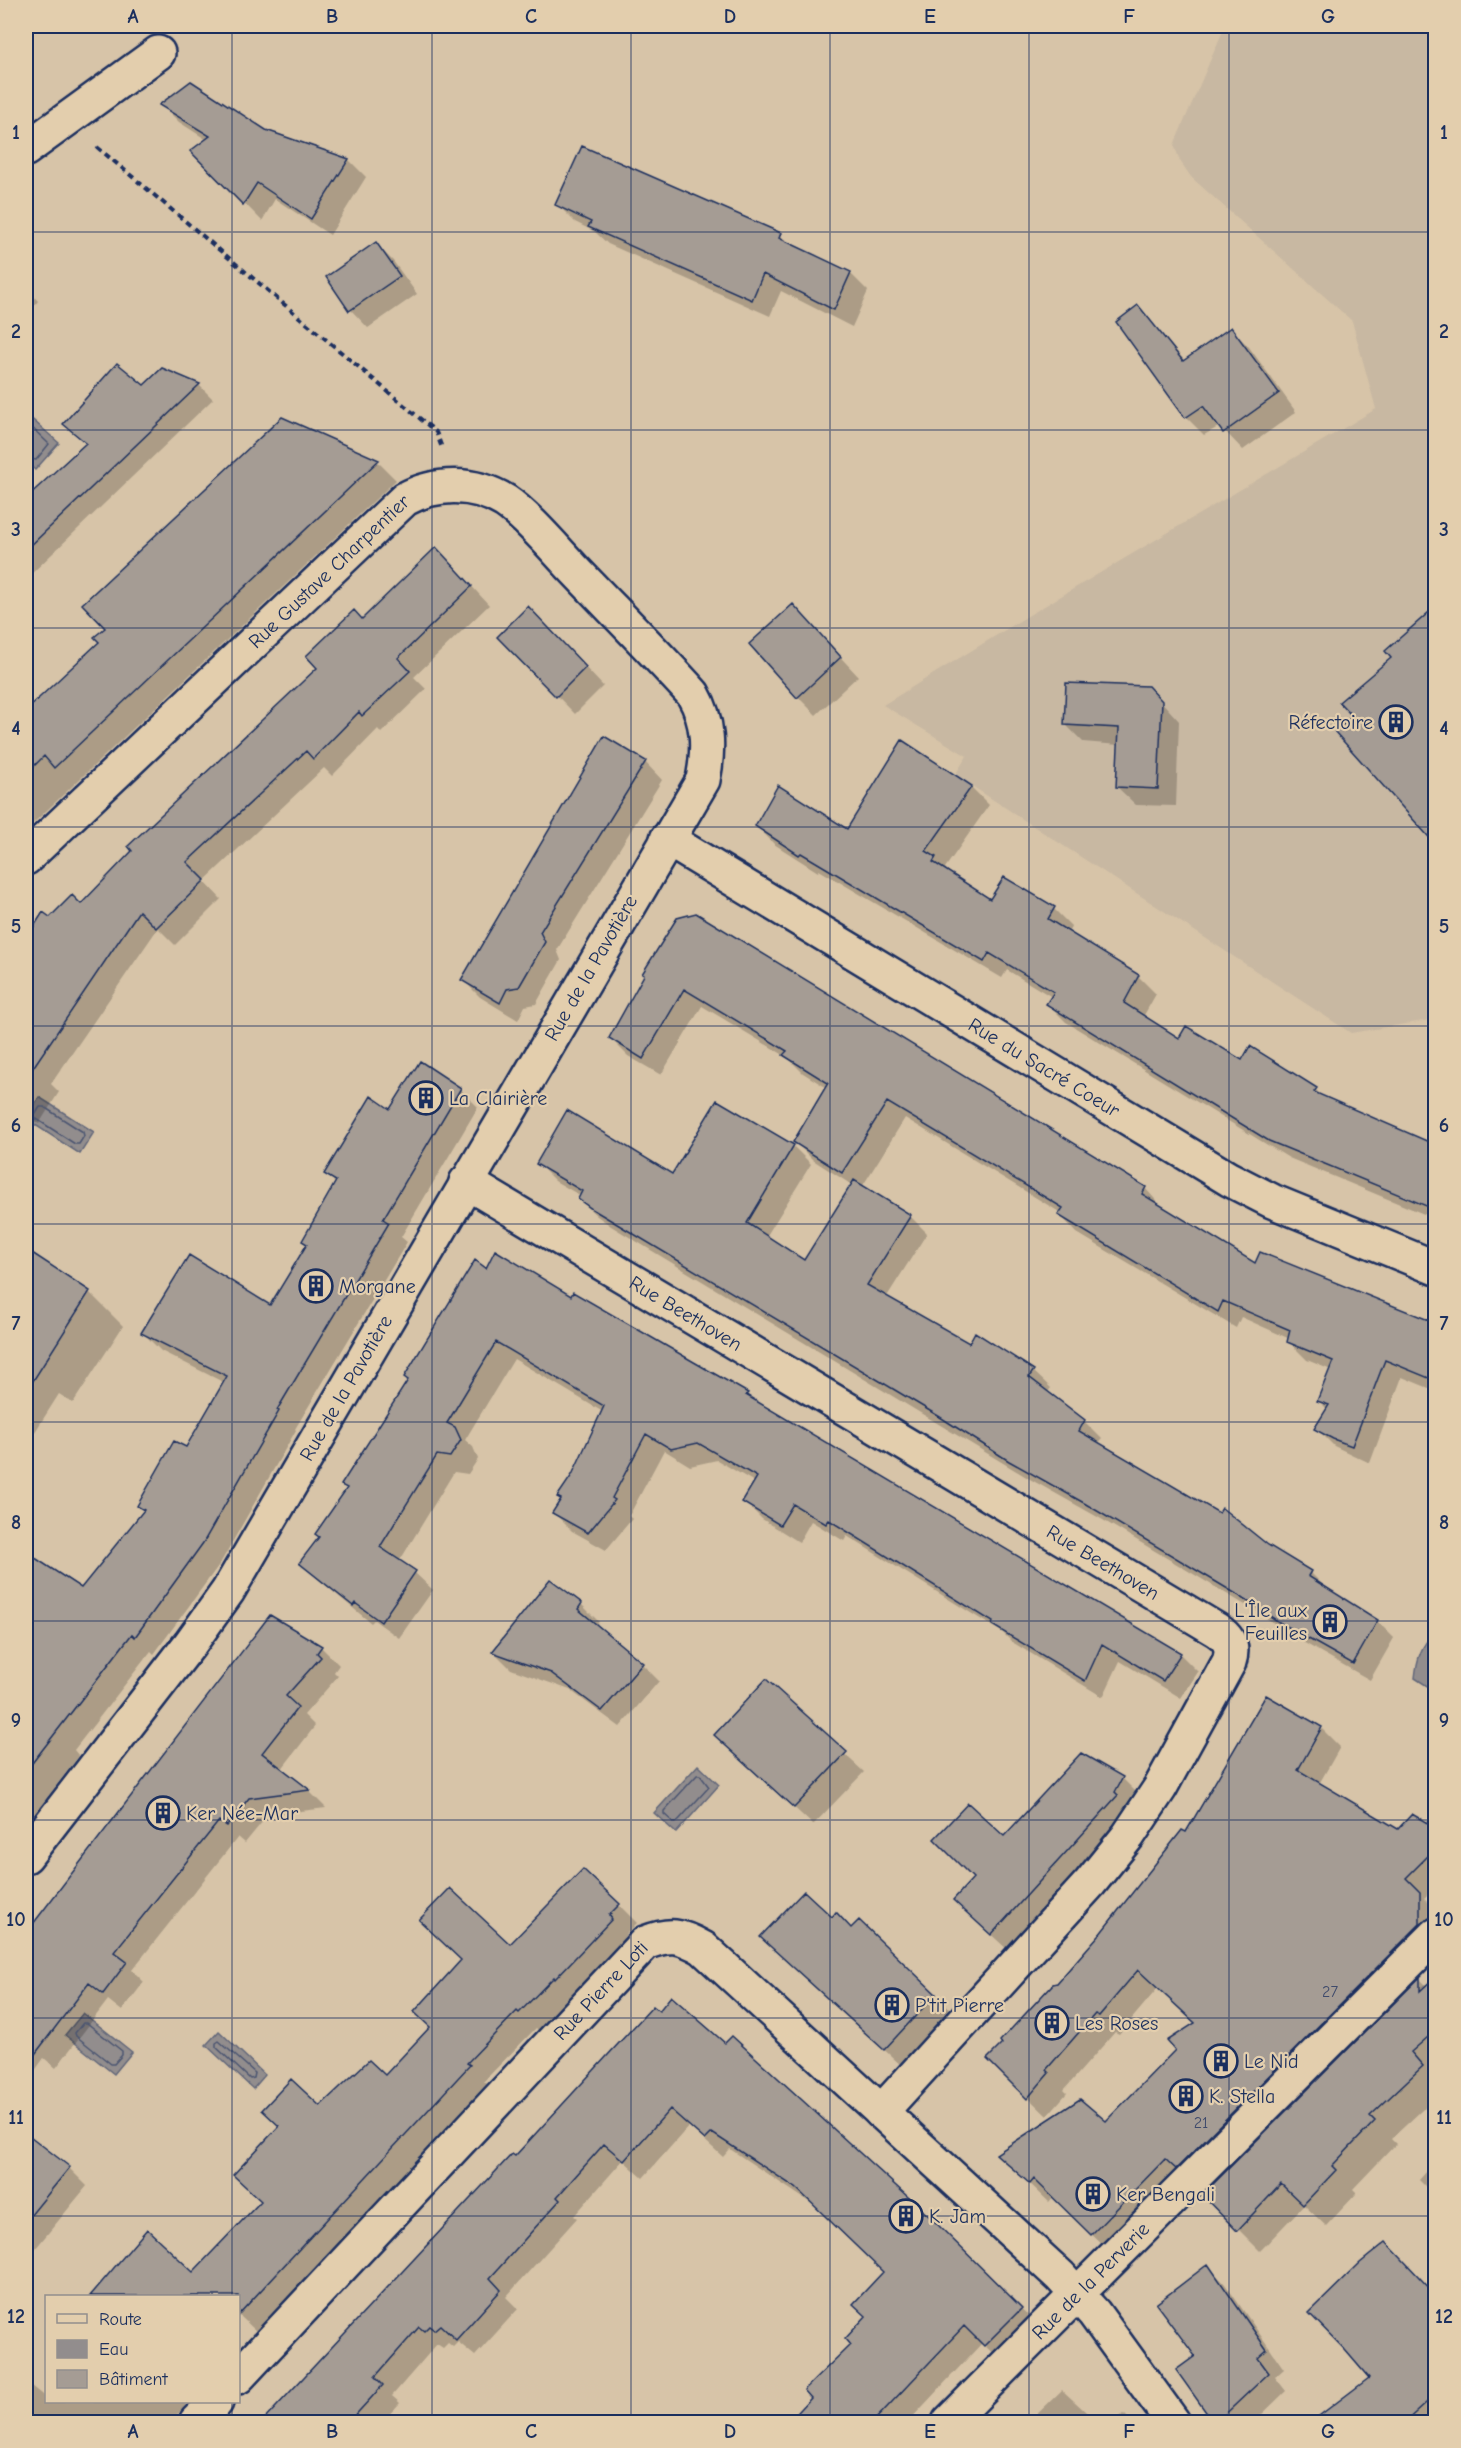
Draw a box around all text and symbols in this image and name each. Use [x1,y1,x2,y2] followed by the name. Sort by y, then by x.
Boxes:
[127,5,139,28] text: A
[326,5,338,28] text: B
[525,5,537,28] text: C
[724,5,736,28] text: D
[924,5,936,28] text: E
[1123,5,1135,28] text: F
[1321,5,1335,28] text: G
[12,121,20,144] text: 1
[1440,121,1448,144] text: 1
[11,320,21,343] text: 2
[1439,320,1449,343] text: 2
[243,490,414,653] street label: Rue Gustave Charpentier
[11,518,21,541] text: 3
[1439,518,1449,541] text: 3
[1378,704,1414,740] building icon: Réfectoire
[1289,711,1373,734] place label: Réfectoire
[11,717,21,740] text: 4
[1439,717,1449,740] text: 4
[540,891,642,1045] street label: Rue de la Pavotière
[11,915,21,938] text: 5
[1439,915,1449,938] text: 5
[965,1013,1124,1122] street label: Rue du Sacré Coeur
[408,1080,444,1116] building icon: La Clairière
[449,1087,547,1110] place label: La Clairière
[11,1114,21,1137] text: 6
[1439,1114,1449,1137] text: 6
[298,1268,334,1304] building icon: Morgane
[625,1271,746,1356] street label: Rue Beethoven
[339,1275,416,1298] place label: Morgane
[295,1311,397,1465] street label: Rue de la Pavotière
[12,1312,21,1335] text: 7
[1440,1312,1449,1335] text: 7
[11,1511,21,1534] text: 8
[1439,1511,1449,1534] text: 8
[1043,1520,1164,1605] street label: Rue Beethoven
[1234,1599,1308,1645] place label: L'Île aux Feuilles
[1312,1604,1348,1640] building icon: L'Île aux Feuilles
[11,1709,21,1732] text: 9
[1439,1709,1449,1732] text: 9
[145,1795,181,1831] building icon: Ker Née-Mar
[186,1802,298,1825] place label: Ker Née-Mar
[6,1908,26,1931] text: 10
[1434,1908,1454,1931] text: 10
[549,1936,652,2045] street label: Rue Pierre Loti
[1322,1983,1338,2001] house number: 27
[874,1987,910,2023] building icon: P'tit Pierre
[915,1994,1004,2017] place label: P'tit Pierre
[1034,2005,1070,2041] building icon: Les Roses
[1075,2012,1158,2035] place label: Les Roses
[1203,2043,1239,2079] building icon: Le Nid
[1244,2050,1299,2073] place label: Le Nid
[1168,2078,1204,2114] building icon: K. Stella
[1209,2085,1275,2108] place label: K. Stella
[8,2106,24,2129] text: 11
[1436,2106,1452,2129] text: 11
[1194,2114,1208,2132] house number: 21
[1075,2176,1111,2212] building icon: Ker Bengali
[1116,2183,1215,2206] place label: Ker Bengali
[888,2198,924,2234] building icon: K. Jam
[929,2205,986,2228] place label: K. Jam
[1027,2217,1154,2344] street label: Rue de la Perverie
[45,2295,240,2403] legend
[7,2305,25,2328] text: 12
[1435,2305,1453,2328] text: 12
[99,2309,142,2330] text: Route
[99,2339,128,2360] text: Eau
[99,2369,169,2390] text: Bâtiment
[127,2420,139,2443] text: A
[326,2420,338,2443] text: B
[525,2420,537,2443] text: C
[724,2420,736,2443] text: D
[924,2420,936,2443] text: E
[1123,2420,1135,2443] text: F
[1321,2420,1335,2443] text: G

